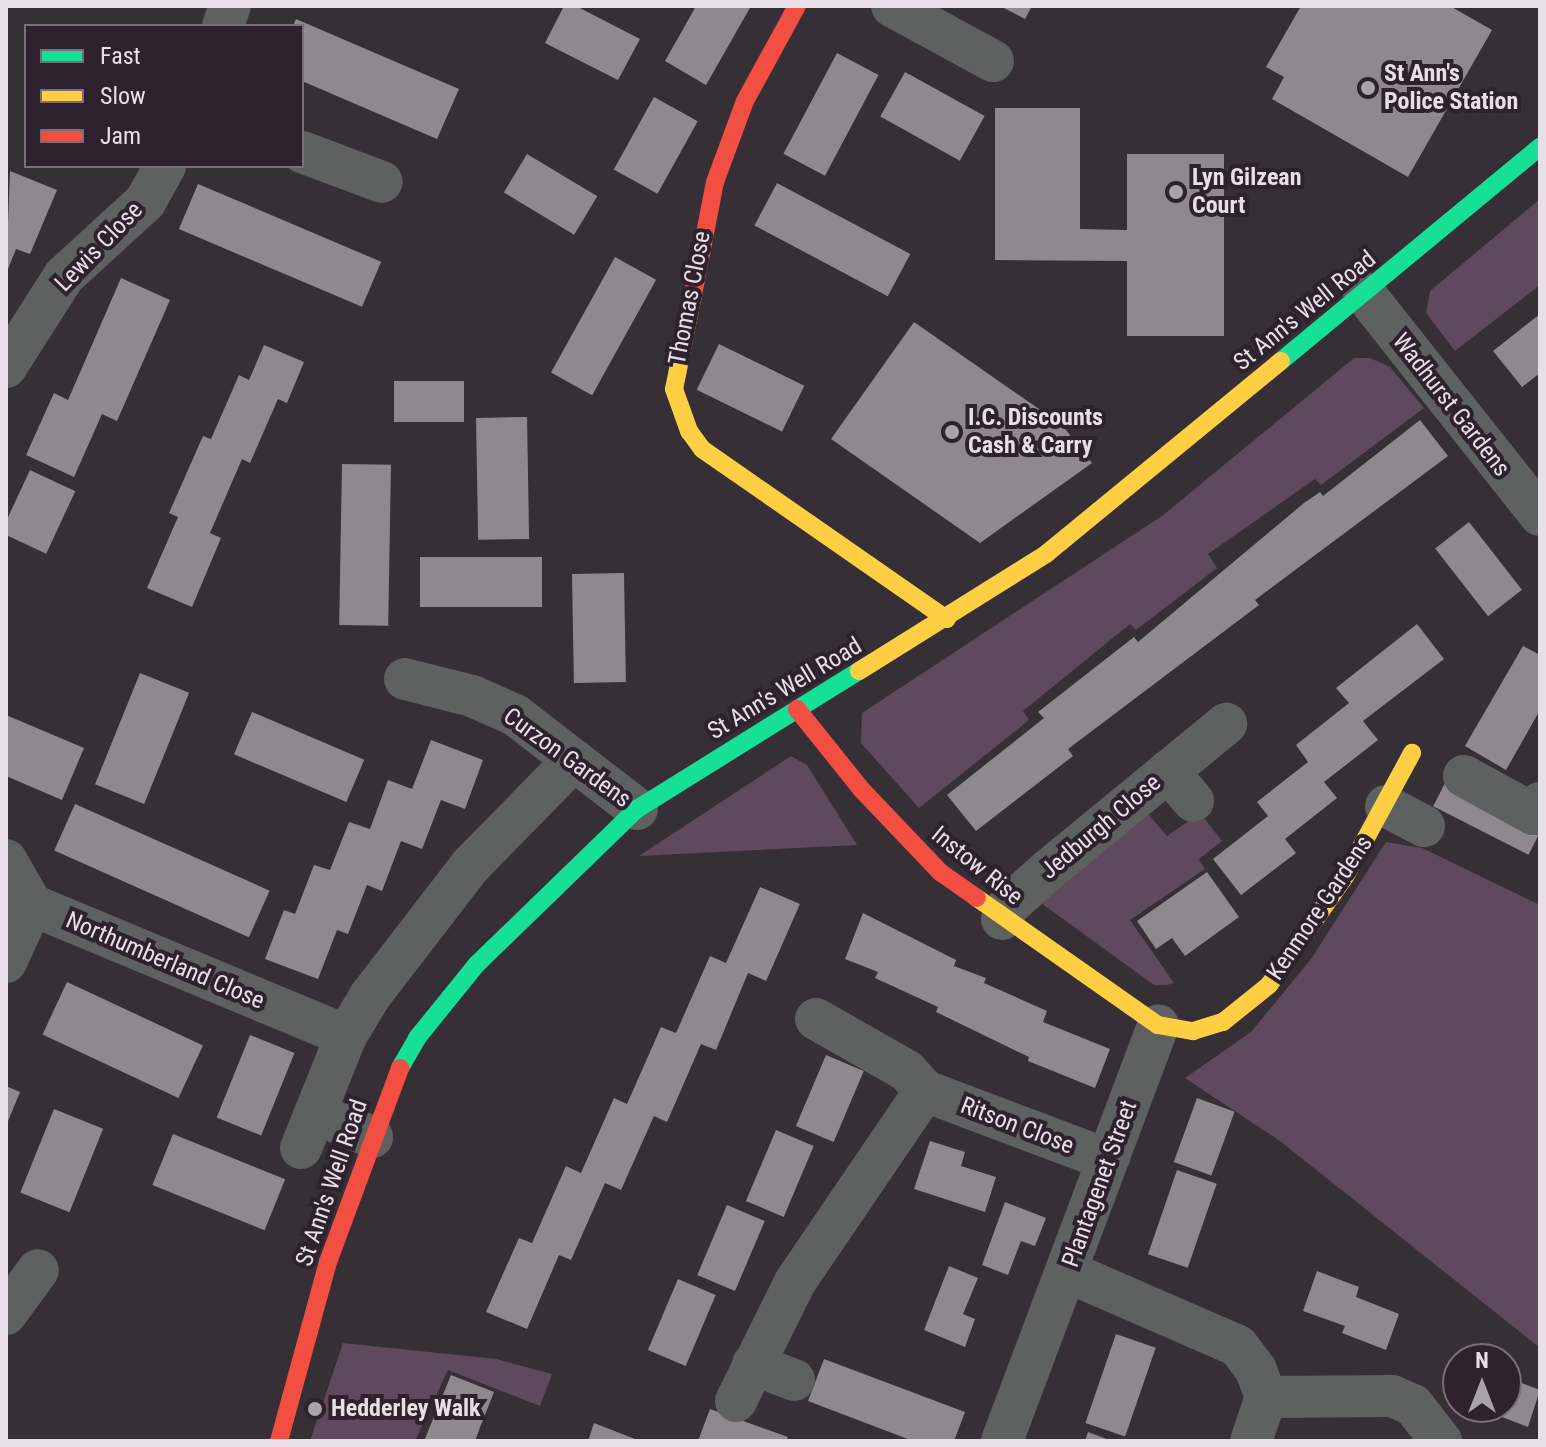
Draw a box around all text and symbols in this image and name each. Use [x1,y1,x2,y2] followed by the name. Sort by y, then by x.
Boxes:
[24,24,304,168] legend
[100,42,141,70] text: Fast
[1384,60,1518,116] place label: St Ann's Police Station
[1359,79,1377,97] marker: St Ann's Police Station
[100,82,146,110] text: Slow
[100,122,141,150] text: Jam
[1192,164,1301,220] place label: Lyn Gilzean Court
[1167,183,1185,201] marker: Lyn Gilzean Court
[49,196,149,298] street label: Lewis Close
[663,229,717,367] street label: Thomas Close
[1228,245,1382,377] street label: St Ann's Well Road
[1386,328,1516,482] street label: Wadhurst Gardens
[968,404,1103,460] place label: I.C. Discounts Cash & Carry
[943,423,961,441] marker: I.C. Discounts Cash & Carry
[703,632,867,746] street label: St Ann's Well Road
[498,702,636,814] street label: Curzon Gardens
[1035,769,1167,885] street label: Jedburgh Close
[926,821,1028,911] street label: Instow Rise
[1261,830,1379,986] street label: Kenmore Gardens
[61,906,269,1016] street label: Northumberland Close
[956,1091,1078,1161] street label: Ritson Close
[290,1096,374,1270] street label: St Ann's Well Road
[1056,1097,1144,1271] street label: Plantagenet Street
[1442,1343,1522,1423] north arrow
[1475,1348,1489,1373] text: N
[331,1395,480,1423] place label: Hedderley Walk
[306,1400,324,1418] marker: Hedderley Walk

